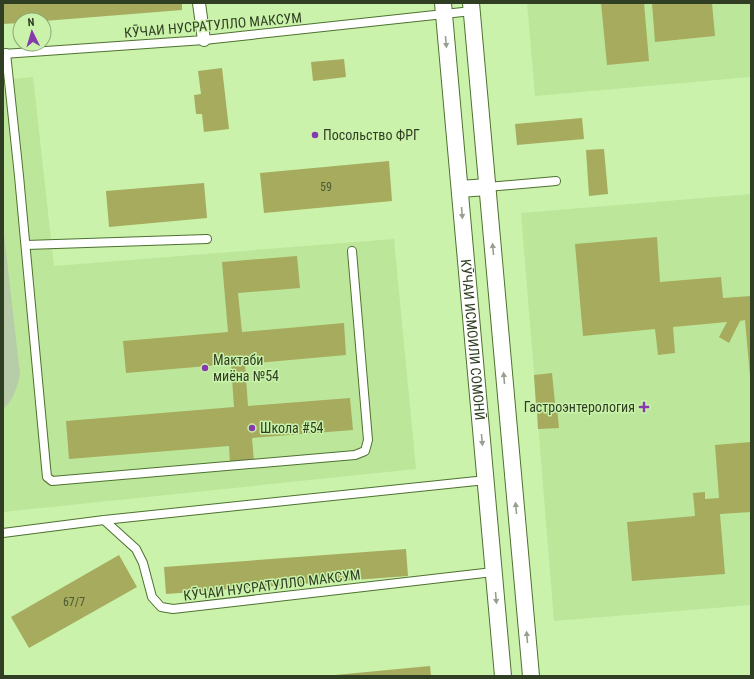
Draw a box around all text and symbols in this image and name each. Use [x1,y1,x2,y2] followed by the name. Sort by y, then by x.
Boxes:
[123,9,303,41] street label: КӮЧАИ НУСРАТУЛЛО МАКСУМ
[12,12,52,52] north arrow
[27,16,35,29] text: N
[443,36,450,48] one-way arrow
[323,127,420,143] place label: Посольство ФРГ
[310,130,320,140] marker: Посольство ФРГ
[320,180,332,194] house number: 59
[458,207,465,219] one-way arrow
[489,243,496,255] one-way arrow
[458,258,488,421] street label: КӮЧАИ ИСМОИЛИ СОМОНӢ
[213,352,279,384] place label: Мактаби миёна №54
[200,363,210,373] marker: Мактаби миёна №54
[501,372,508,384] one-way arrow
[524,399,635,415] place label: Гастроэнтерология
[638,401,650,413] marker: Гастроэнтерология
[260,420,324,436] place label: Школа #54
[247,423,257,433] marker: Школа #54
[479,434,486,446] one-way arrow
[512,502,519,514] one-way arrow
[183,566,361,604] street label: КӮЧАИ НУСРАТУЛЛО МАКСУМ
[493,592,499,604] one-way arrow
[63,595,85,609] house number: 67/7
[524,631,531,643] one-way arrow

